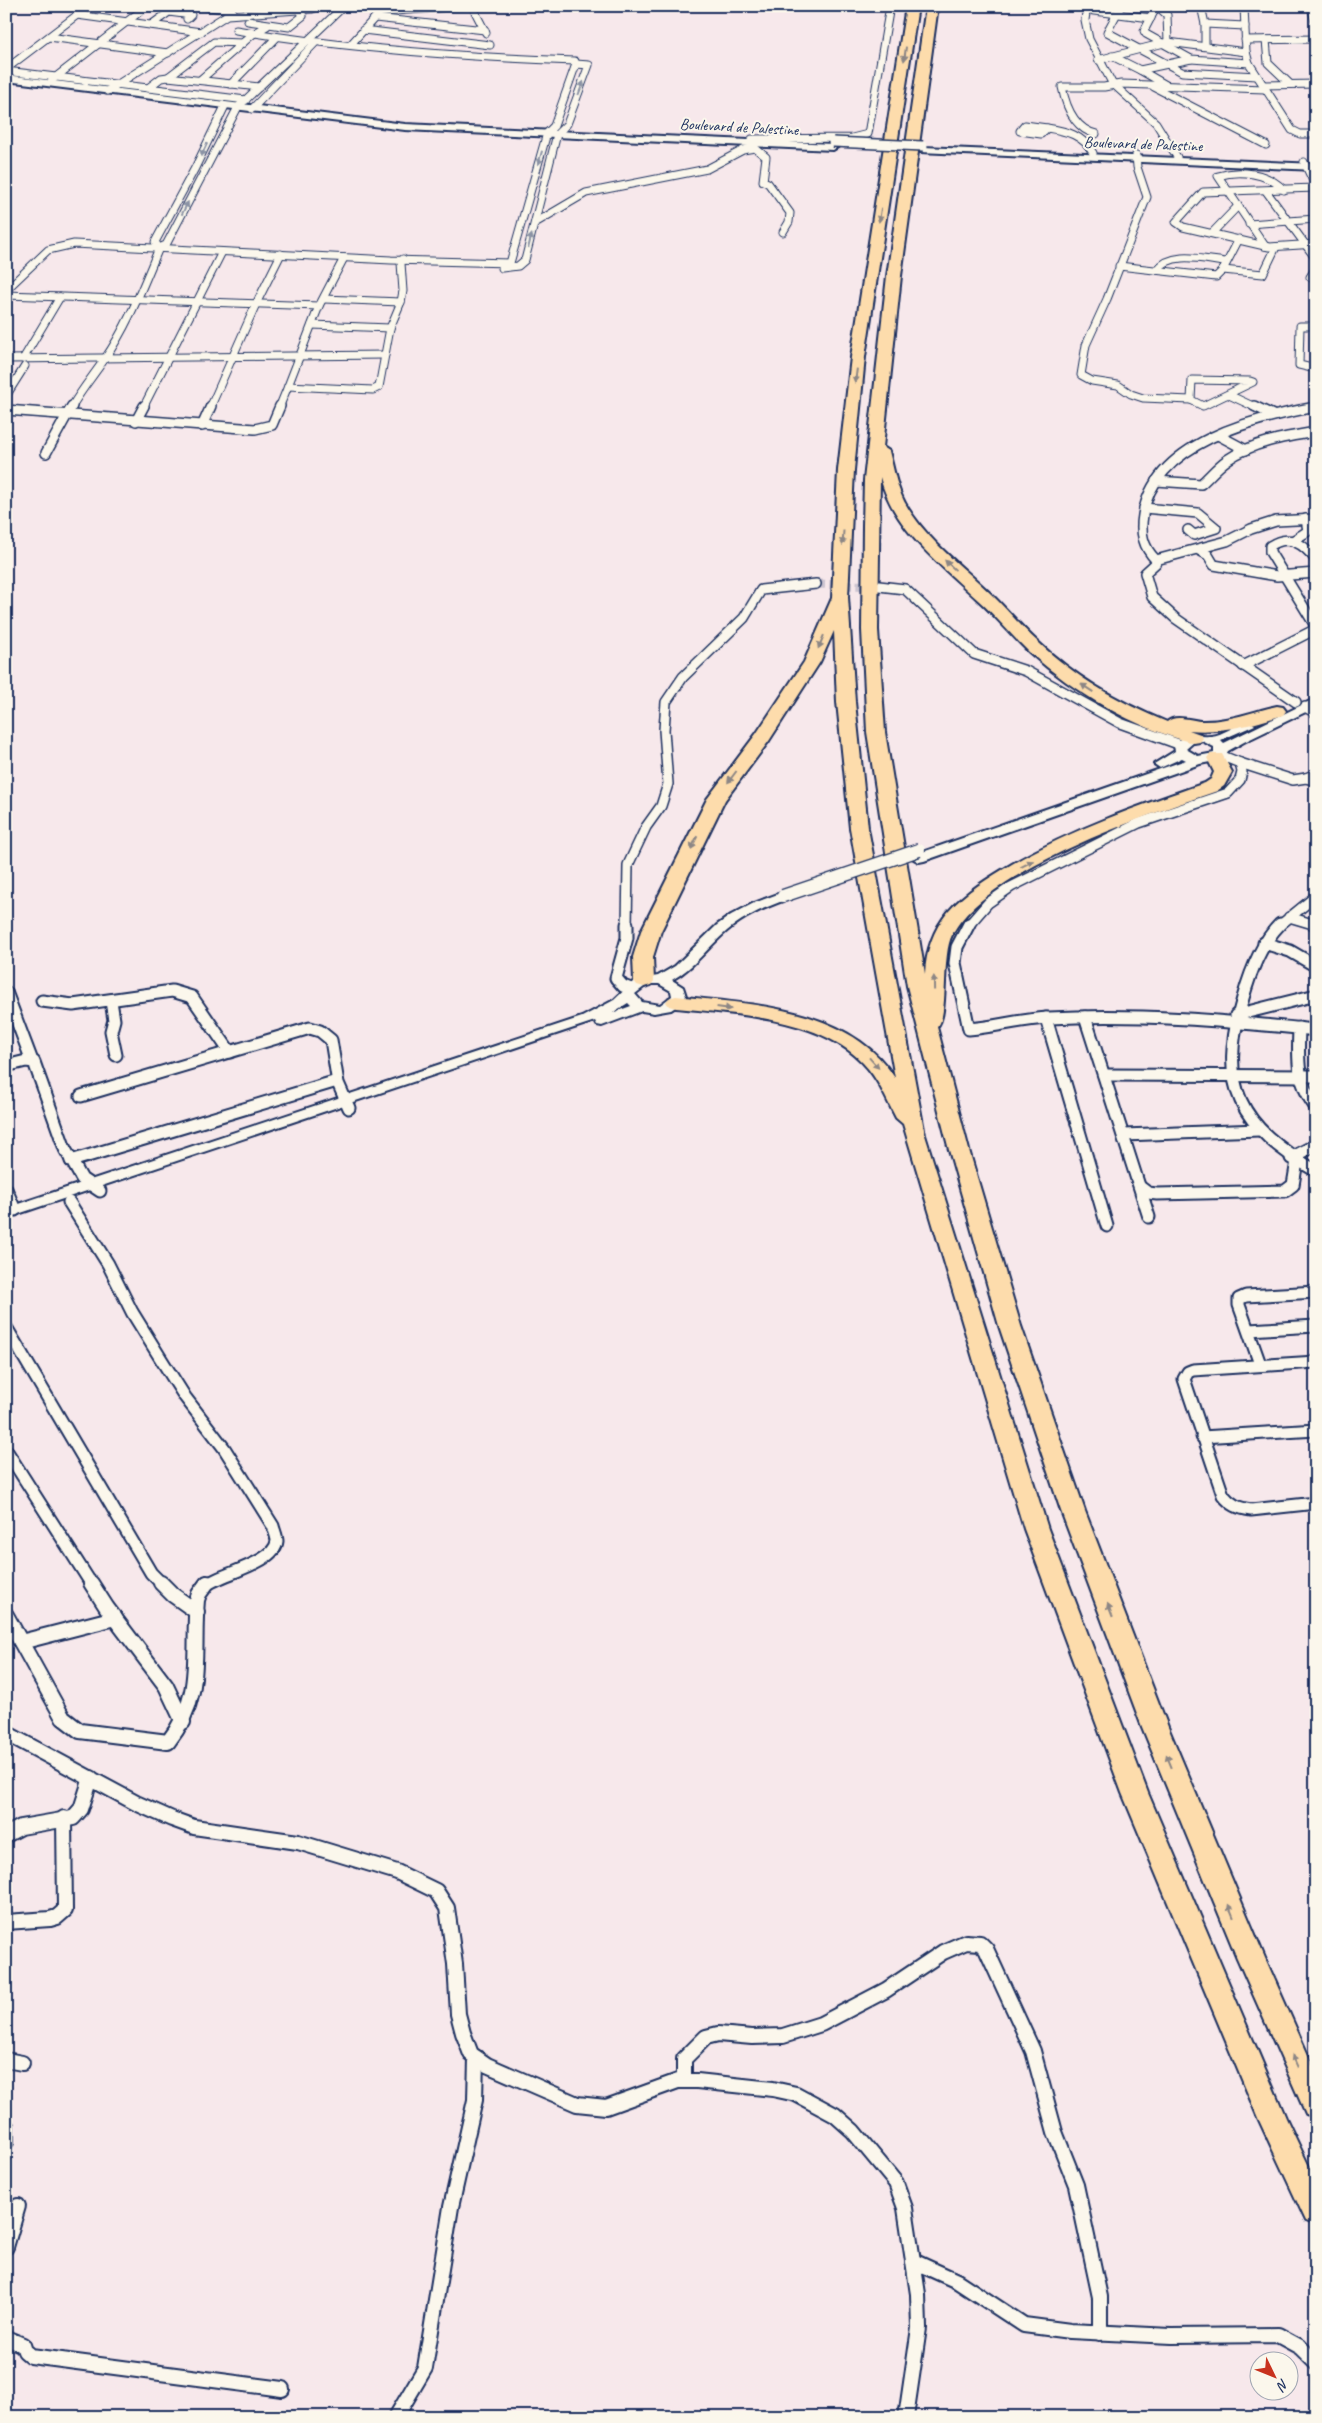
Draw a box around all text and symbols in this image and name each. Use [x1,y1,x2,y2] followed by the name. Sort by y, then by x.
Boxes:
[901,47,909,63] one-way arrow
[577,81,585,95] one-way arrow
[679,114,801,140] street label: Boulevard de Palestine
[1083,132,1204,156] street label: Boulevard de Palestine
[200,143,208,157] one-way arrow
[536,150,544,166] one-way arrow
[181,201,189,215] one-way arrow
[875,207,883,223] one-way arrow
[526,233,534,248] one-way arrow
[852,368,860,384] one-way arrow
[838,530,846,546] one-way arrow
[944,559,956,571] one-way arrow
[817,635,825,649] one-way arrow
[1080,683,1093,693] one-way arrow
[727,770,738,783] one-way arrow
[690,836,698,850] one-way arrow
[1020,860,1034,868] one-way arrow
[930,975,938,991] one-way arrow
[717,1004,733,1012] one-way arrow
[868,1057,879,1070] one-way arrow
[1106,1603,1114,1617] one-way arrow
[1165,1753,1173,1768] one-way arrow
[1227,1904,1235,1919] one-way arrow
[1291,2054,1299,2068] one-way arrow
[1250,2350,1300,2400] north arrow
[1272,2376,1292,2395] text: N

